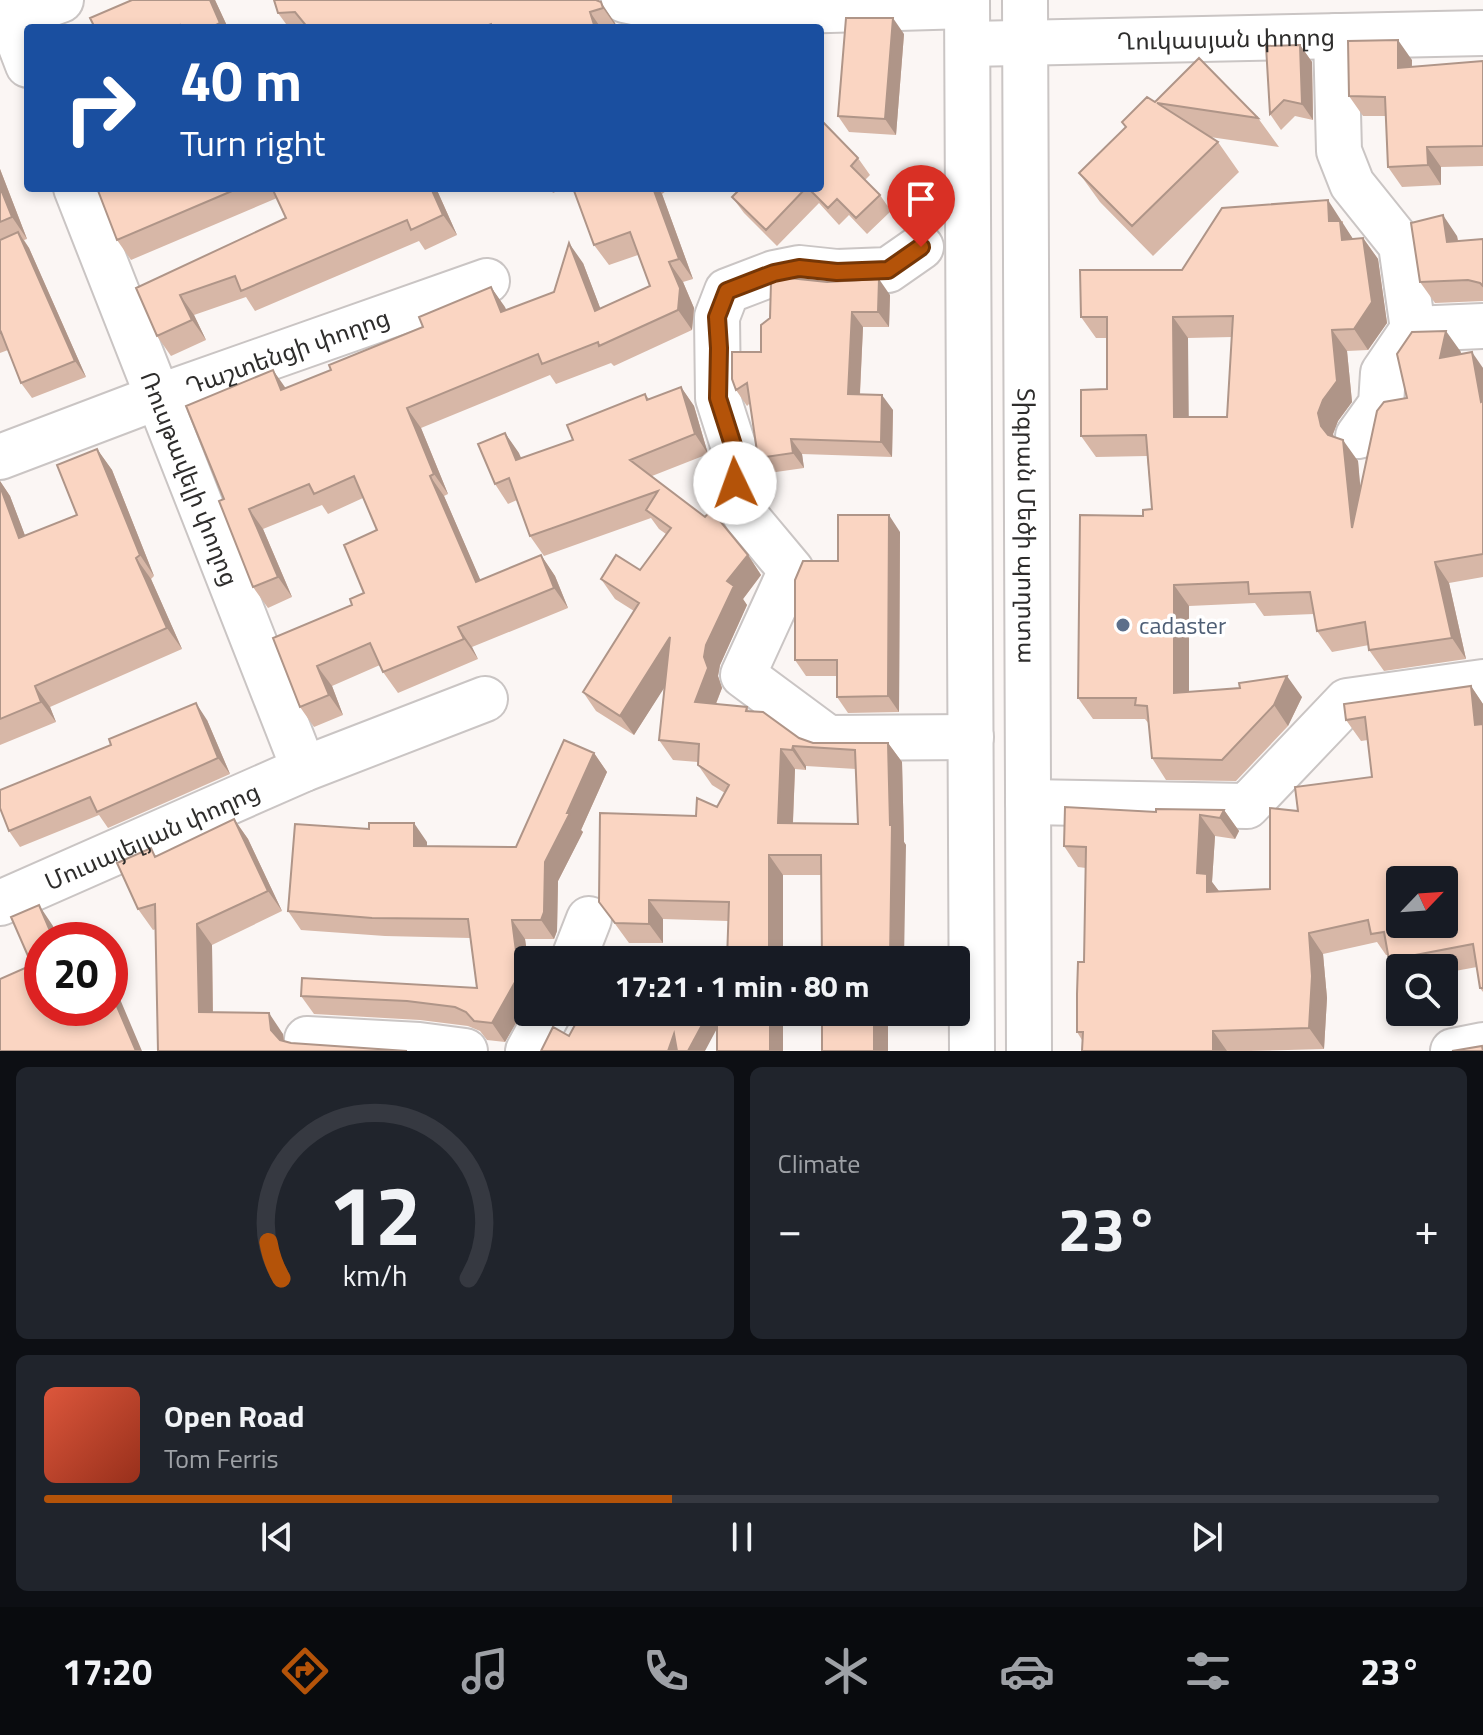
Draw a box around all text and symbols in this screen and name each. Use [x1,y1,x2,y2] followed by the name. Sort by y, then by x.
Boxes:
[1117,18,1335,59] street label: Ղուկասյան փողոց
[180,38,302,123] text: 40 m
[48,56,152,160] icon: right
[180,115,325,170] text: Turn right
[887,165,955,247] pin
[899,177,943,221] icon: arrive
[180,299,394,404] street label: Դաշտենցի փողոց
[132,366,248,591] street label: Ռուսթավելի փողոց
[1008,388,1046,664] street label: Տիգրան Մեծի պողոտա
[693,441,777,525] position arrow
[1139,607,1226,643] place label: cadaster
[1114,616,1132,634] marker: cadaster
[39,773,265,899] street label: Մուսայելյան փողոց
[1386,866,1458,938] north arrow
[1386,866,1458,1026] map controls
[24,922,128,1026] speed limit sign: 20
[1386,954,1458,1026] button: search
[615,963,869,1009] text: 17:21 · 1 min · 80 m
[778,1144,860,1183] text: Climate
[328,1151,421,1277] text: 12
[1058,1183,1159,1274] text: 23°
[778,1195,802,1262] text: −
[1414,1195,1439,1262] text: +
[342,1254,407,1297] text: km/h
[164,1393,305,1439] text: Open Road
[164,1439,279,1478] text: Tom Ferris
[255,1515,299,1559] icon: previous
[720,1515,764,1559] icon: pause
[1185,1515,1229,1559] icon: next
[277,1643,333,1699] icon: directions
[457,1643,513,1699] icon: music
[638,1643,694,1699] icon: phone
[818,1643,874,1699] icon: climate
[999,1643,1055,1699] icon: car
[1180,1643,1236,1699] icon: filters
[62,1644,152,1699] text: 17:20
[1360,1644,1421,1699] text: 23°

